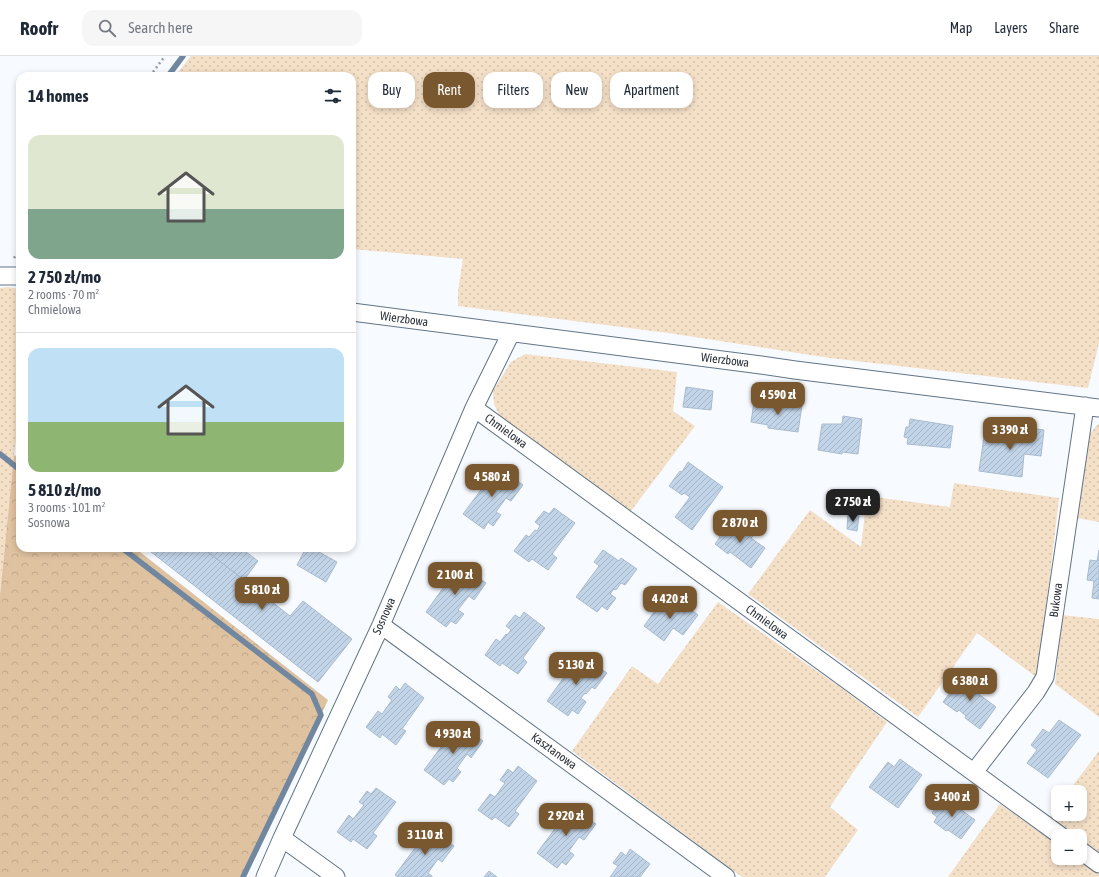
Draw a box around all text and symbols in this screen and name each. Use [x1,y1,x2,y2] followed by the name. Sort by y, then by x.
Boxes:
[82,10,362,46] search box
[20,17,58,39] text: Roofr
[96,17,118,39] icon: search
[128,19,193,36] text: Search here
[950,20,972,36] text: Map
[994,20,1027,36] text: Layers
[1049,20,1079,36] text: Share
[368,72,415,108] chip: Buy
[423,72,475,108] chip: Rent
[483,72,543,108] chip: Filters
[551,72,602,108] chip: New
[610,72,693,108] chip: Apartment
[322,85,344,107] icon: filters
[28,86,89,106] text: 14 homes
[150,161,222,233] icon: home
[28,267,101,287] text: 2 750 zł/mo
[28,287,99,302] text: 2 rooms · 70 m²
[28,302,81,317] text: Chmielowa
[379,309,429,329] street label: Wierzbowa
[700,350,750,370] street label: Wierzbowa
[150,374,222,446] icon: home
[737,382,819,416] pin: 4 590 zł
[760,387,796,402] text: 4 590 zł
[482,411,530,451] street label: Chmielowa
[969,417,1051,451] pin: 3 390 zł
[992,422,1028,437] text: 3 390 zł
[451,464,533,498] pin: 4 580 zł
[474,469,510,484] text: 4 580 zł
[28,480,101,500] text: 5 810 zł/mo
[812,489,894,523] pin: 2 750 zł
[835,494,871,509] text: 2 750 zł
[28,500,105,515] text: 3 rooms · 101 m²
[699,510,781,544] pin: 2 870 zł
[28,515,70,530] text: Sosnowa
[722,515,758,530] text: 2 870 zł
[414,562,496,596] pin: 2 100 zł
[437,567,473,582] text: 2 100 zł
[221,577,303,611] pin: 5 810 zł
[244,582,280,597] text: 5 810 zł
[1047,582,1065,618] street label: Bukowa
[629,586,711,620] pin: 4 420 zł
[652,591,688,606] text: 4 420 zł
[370,595,398,637] street label: Sosnowa
[743,602,791,642] street label: Chmielowa
[535,652,617,686] pin: 5 130 zł
[558,657,594,672] text: 5 130 zł
[929,668,1011,702] pin: 6 380 zł
[952,673,988,688] text: 6 380 zł
[412,721,494,755] pin: 4 930 zł
[435,726,471,741] text: 4 930 zł
[529,730,579,772] street label: Kasztanowa
[911,784,993,818] pin: 3 400 zł
[1051,785,1087,865] map controls
[1051,785,1087,821] button: +
[934,789,970,804] text: 3 400 zł
[525,803,607,837] pin: 2 920 zł
[548,808,584,823] text: 2 920 zł
[384,822,466,856] pin: 3 110 zł
[407,827,443,842] text: 3 110 zł
[1051,829,1087,865] button: −

